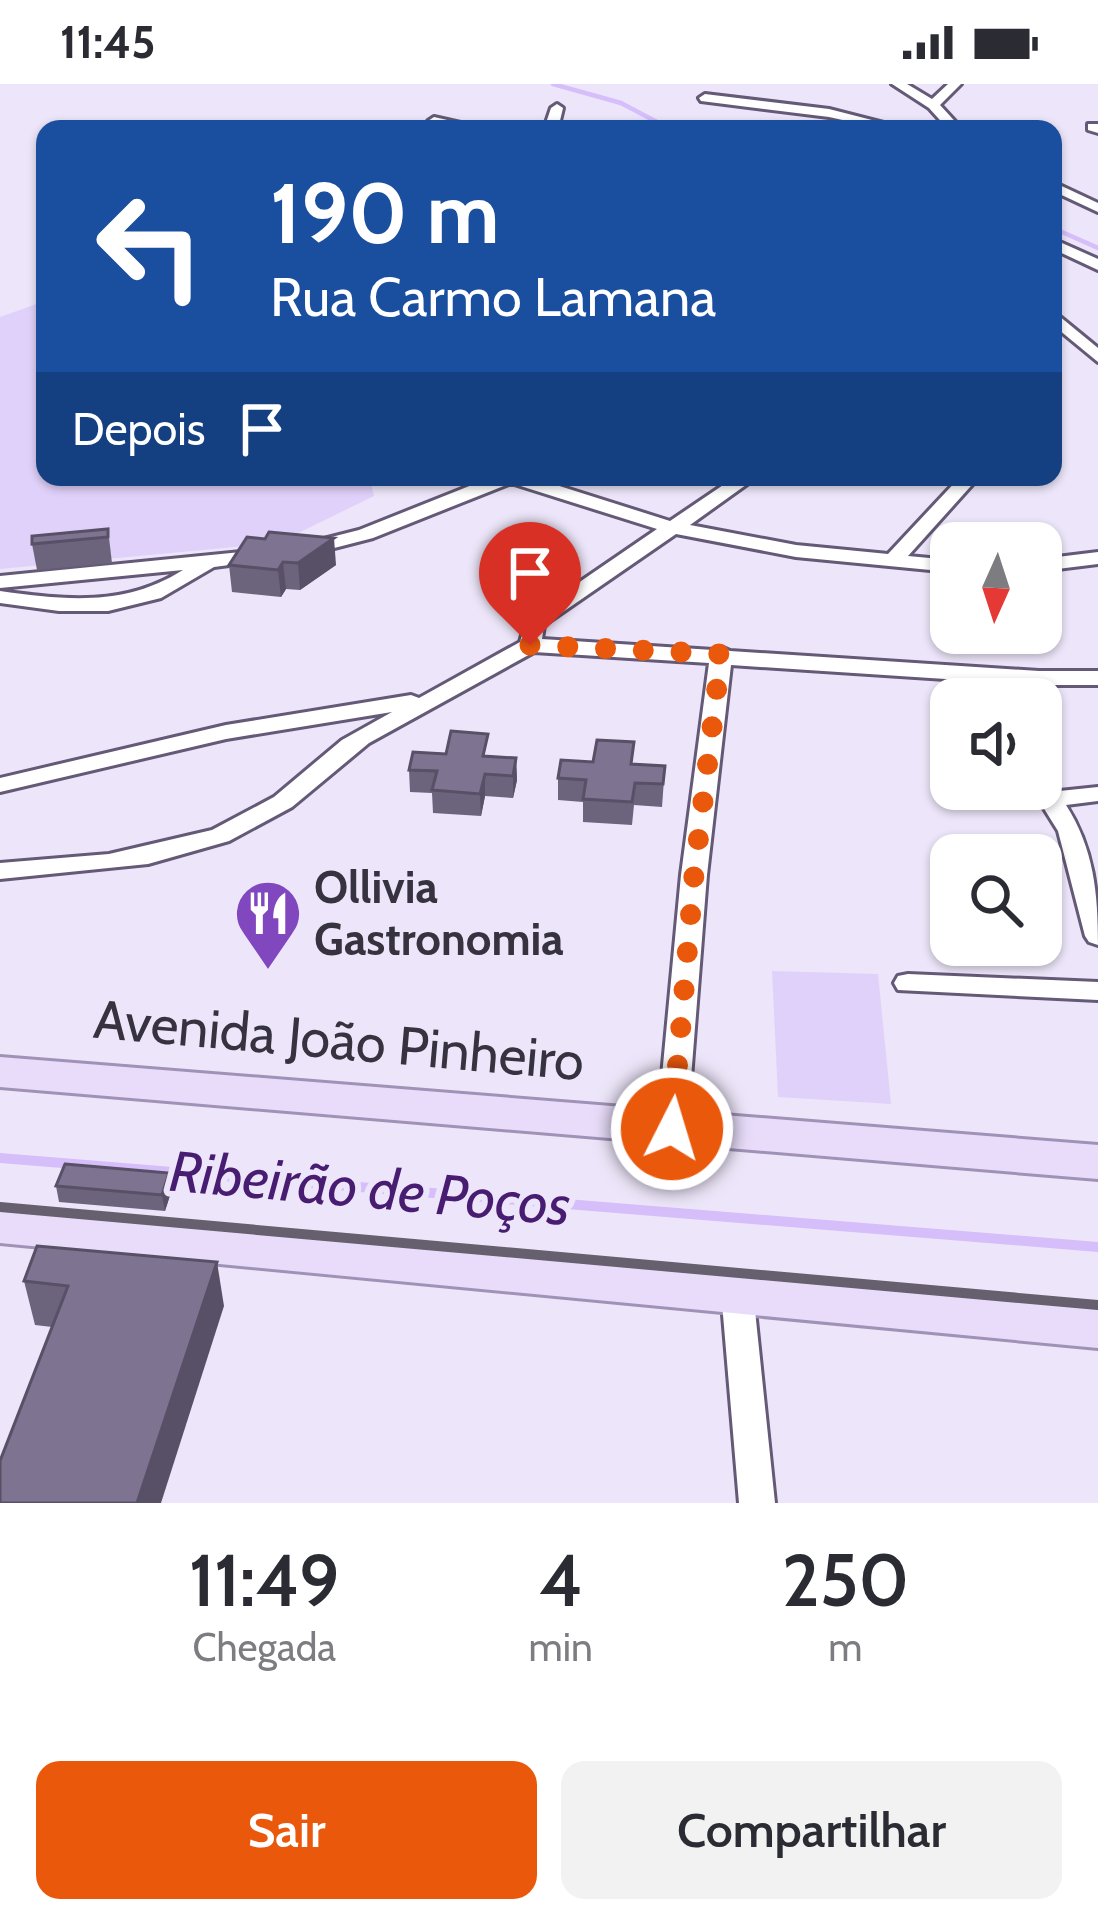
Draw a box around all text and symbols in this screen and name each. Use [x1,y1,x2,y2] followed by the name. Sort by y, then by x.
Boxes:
[60,15,155,69] text: 11:45
[270,162,499,264] text: 190 m
[72,168,228,324] icon: left
[270,264,716,330] text: Rua Carmo Lamana
[229,396,295,462] icon: arrive
[72,402,205,456] text: Depois
[479,522,581,645] pin
[930,522,1062,654] north arrow
[930,522,1062,966] map controls
[497,540,563,606] icon: arrive
[930,678,1062,810] button: sound
[930,834,1062,966] button: search
[314,860,564,966] place label: Ollivia Gastronomia
[233,878,303,972] restaurant icon: Ollivia Gastronomia
[91,986,587,1094] street label: Avenida João Pinheiro
[609,1066,735,1192] position arrow
[167,1136,573,1239] water label: Ribeirão de Poços
[189,1537,340,1624] text: 11:49
[539,1537,582,1624] text: 4
[782,1537,909,1624] text: 250
[192,1623,336,1671] text: Chegada
[529,1623,593,1671] text: min
[828,1623,863,1671] text: m
[36,1761,537,1899] button: Sair
[561,1761,1062,1899] button: Compartilhar

